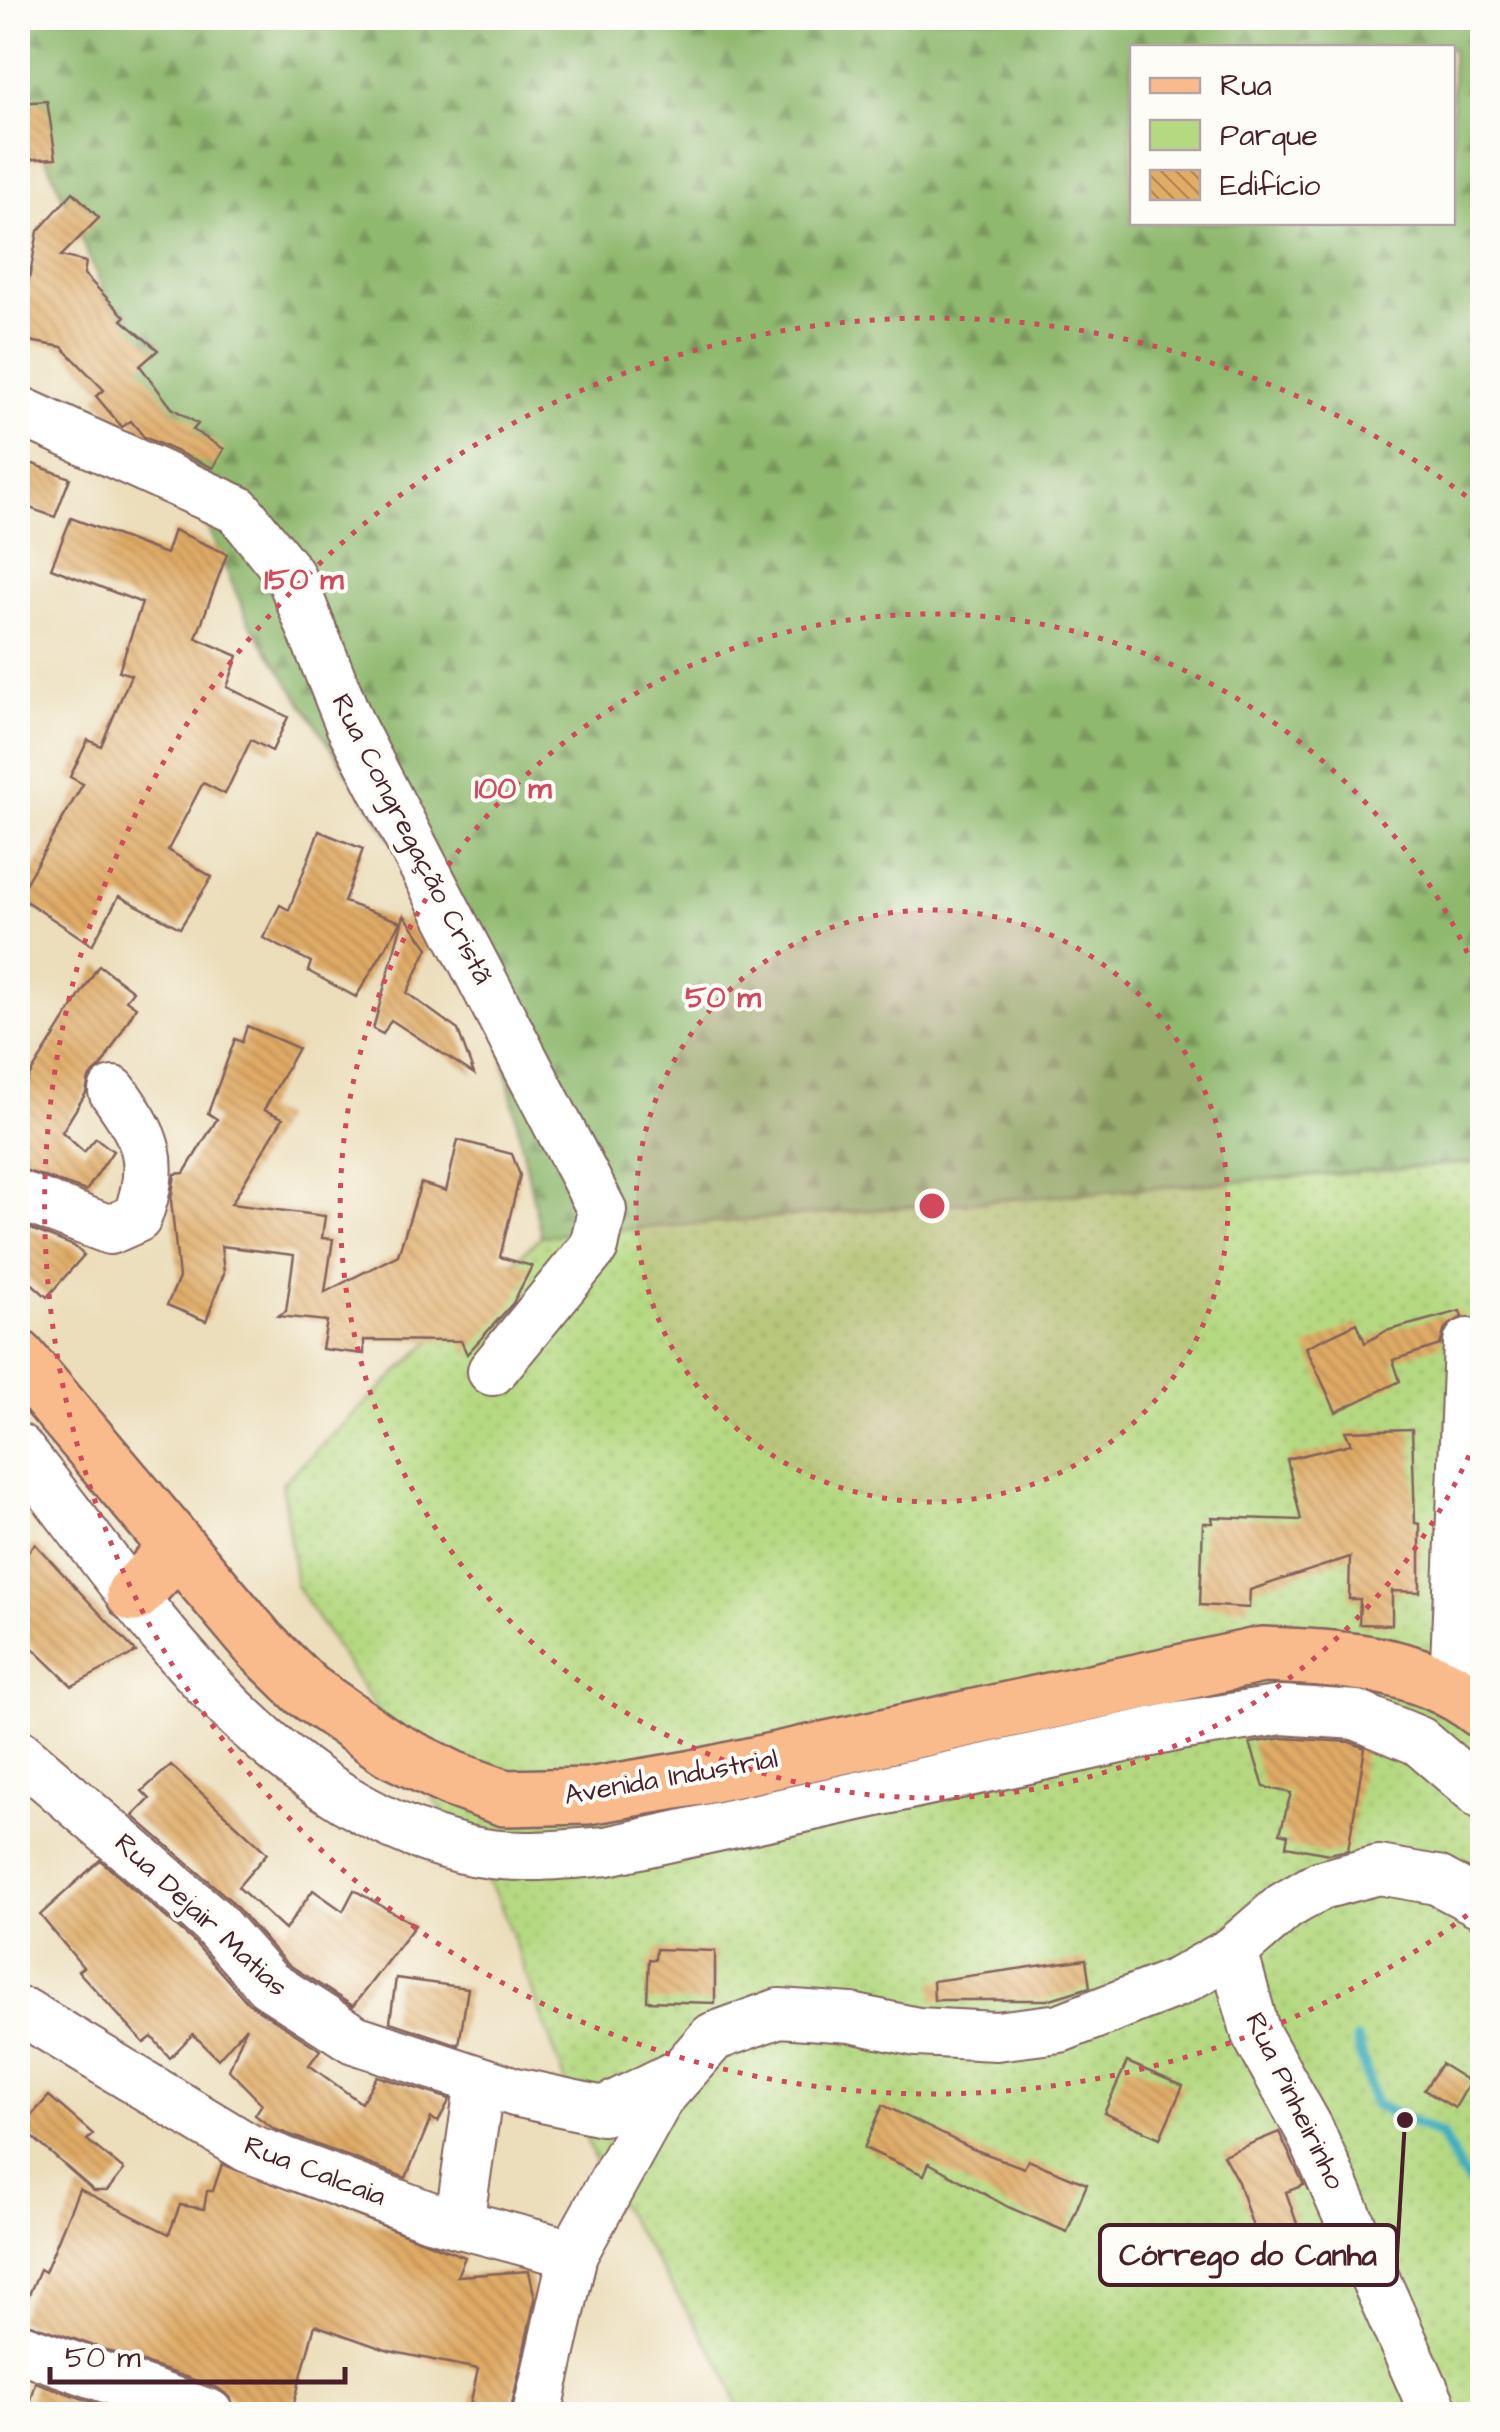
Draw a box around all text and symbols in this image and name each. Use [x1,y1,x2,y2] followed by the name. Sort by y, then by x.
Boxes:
[1130,45,1455,225] legend
[1220,65,1272,107] text: Rua
[1220,115,1318,157] text: Parque
[1220,165,1321,207] text: Edifício
[264,559,344,601] text: 150 m
[321,687,502,991] street label: Rua Congregação Cristã
[474,768,552,810] text: 100 m
[685,977,761,1019] text: 50 m
[914,1188,950,1224] centre of rings
[561,1739,781,1815] street label: Avenida Industrial
[106,1824,296,2006] street label: Rua Dejair Matias
[1235,2006,1355,2196] street label: Rua Pinheirinho
[239,2126,391,2216] street label: Rua Calcaia
[1100,2225,1397,2285] callout: Córrego do Canha
[1119,2235,1378,2279] text: Córrego do Canha
[50,2322,345,2384] scale bar
[65,2337,141,2379] text: 50 m

